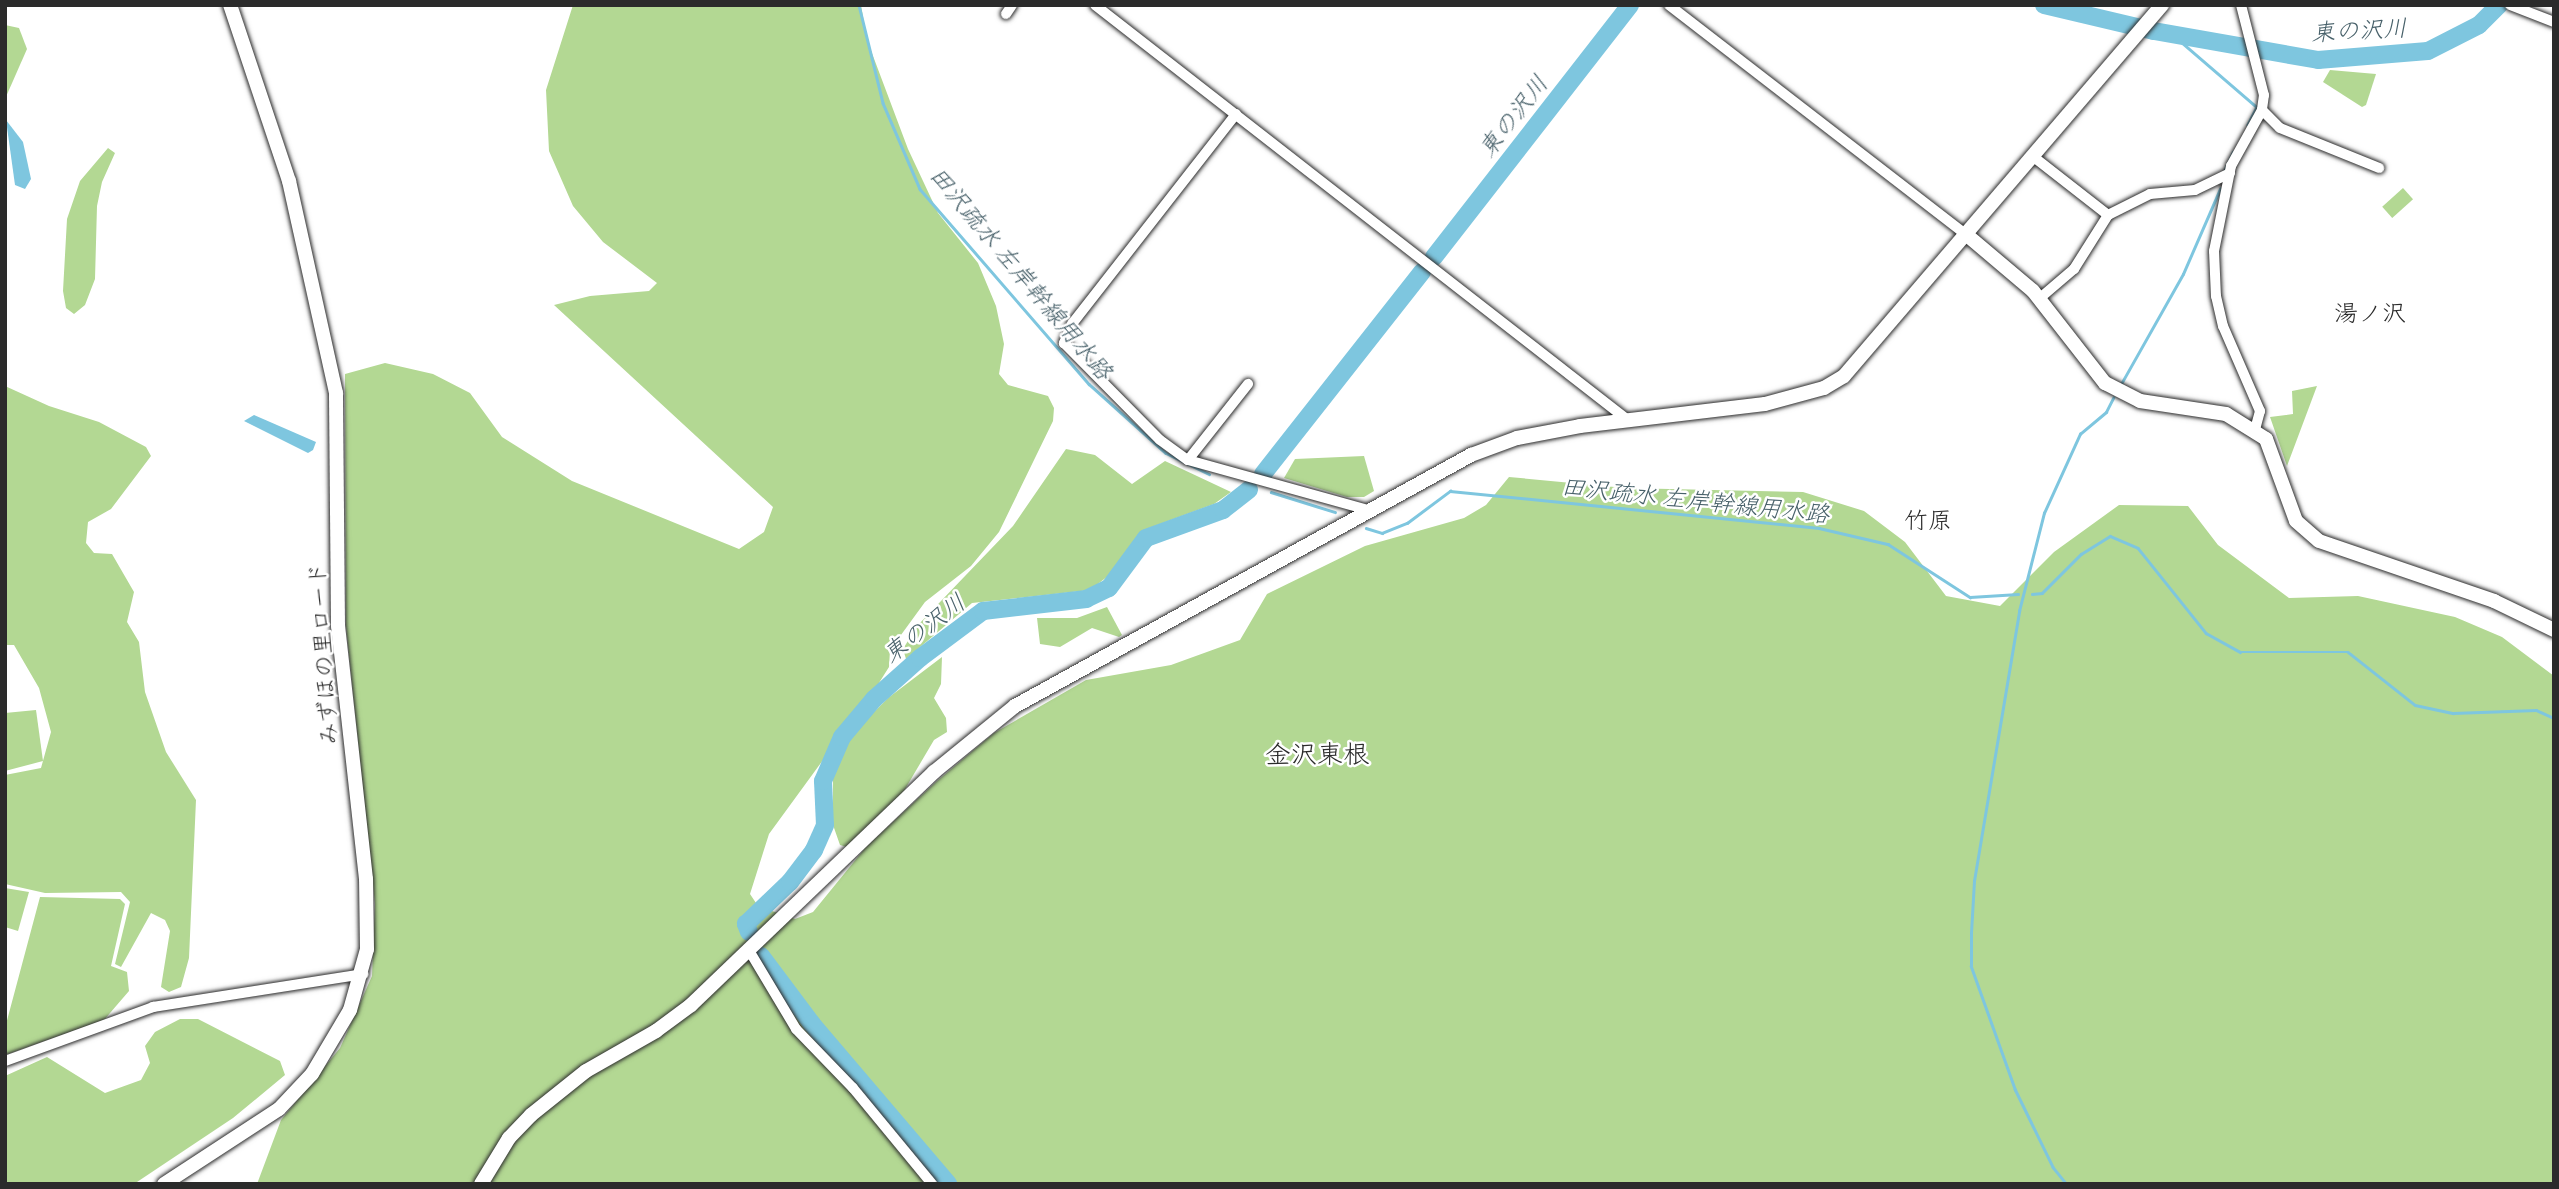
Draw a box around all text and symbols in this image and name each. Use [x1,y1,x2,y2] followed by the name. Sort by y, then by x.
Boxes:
[2310,13,2408,47] water label: 東の沢川
[1472,69,1554,163] water label: 東の沢川
[923,161,1119,385] water label: 田沢疏水 左岸幹線用水路
[2334,299,2406,327] district label: 湯ノ沢
[1560,472,1830,528] water label: 田沢疏水 左岸幹線用水路
[1904,506,1952,534] district label: 竹原
[303,561,343,747] street label: みずほの里ロード
[877,588,971,668] water label: 東の沢川
[1265,739,1369,771] district label: 金沢東根

